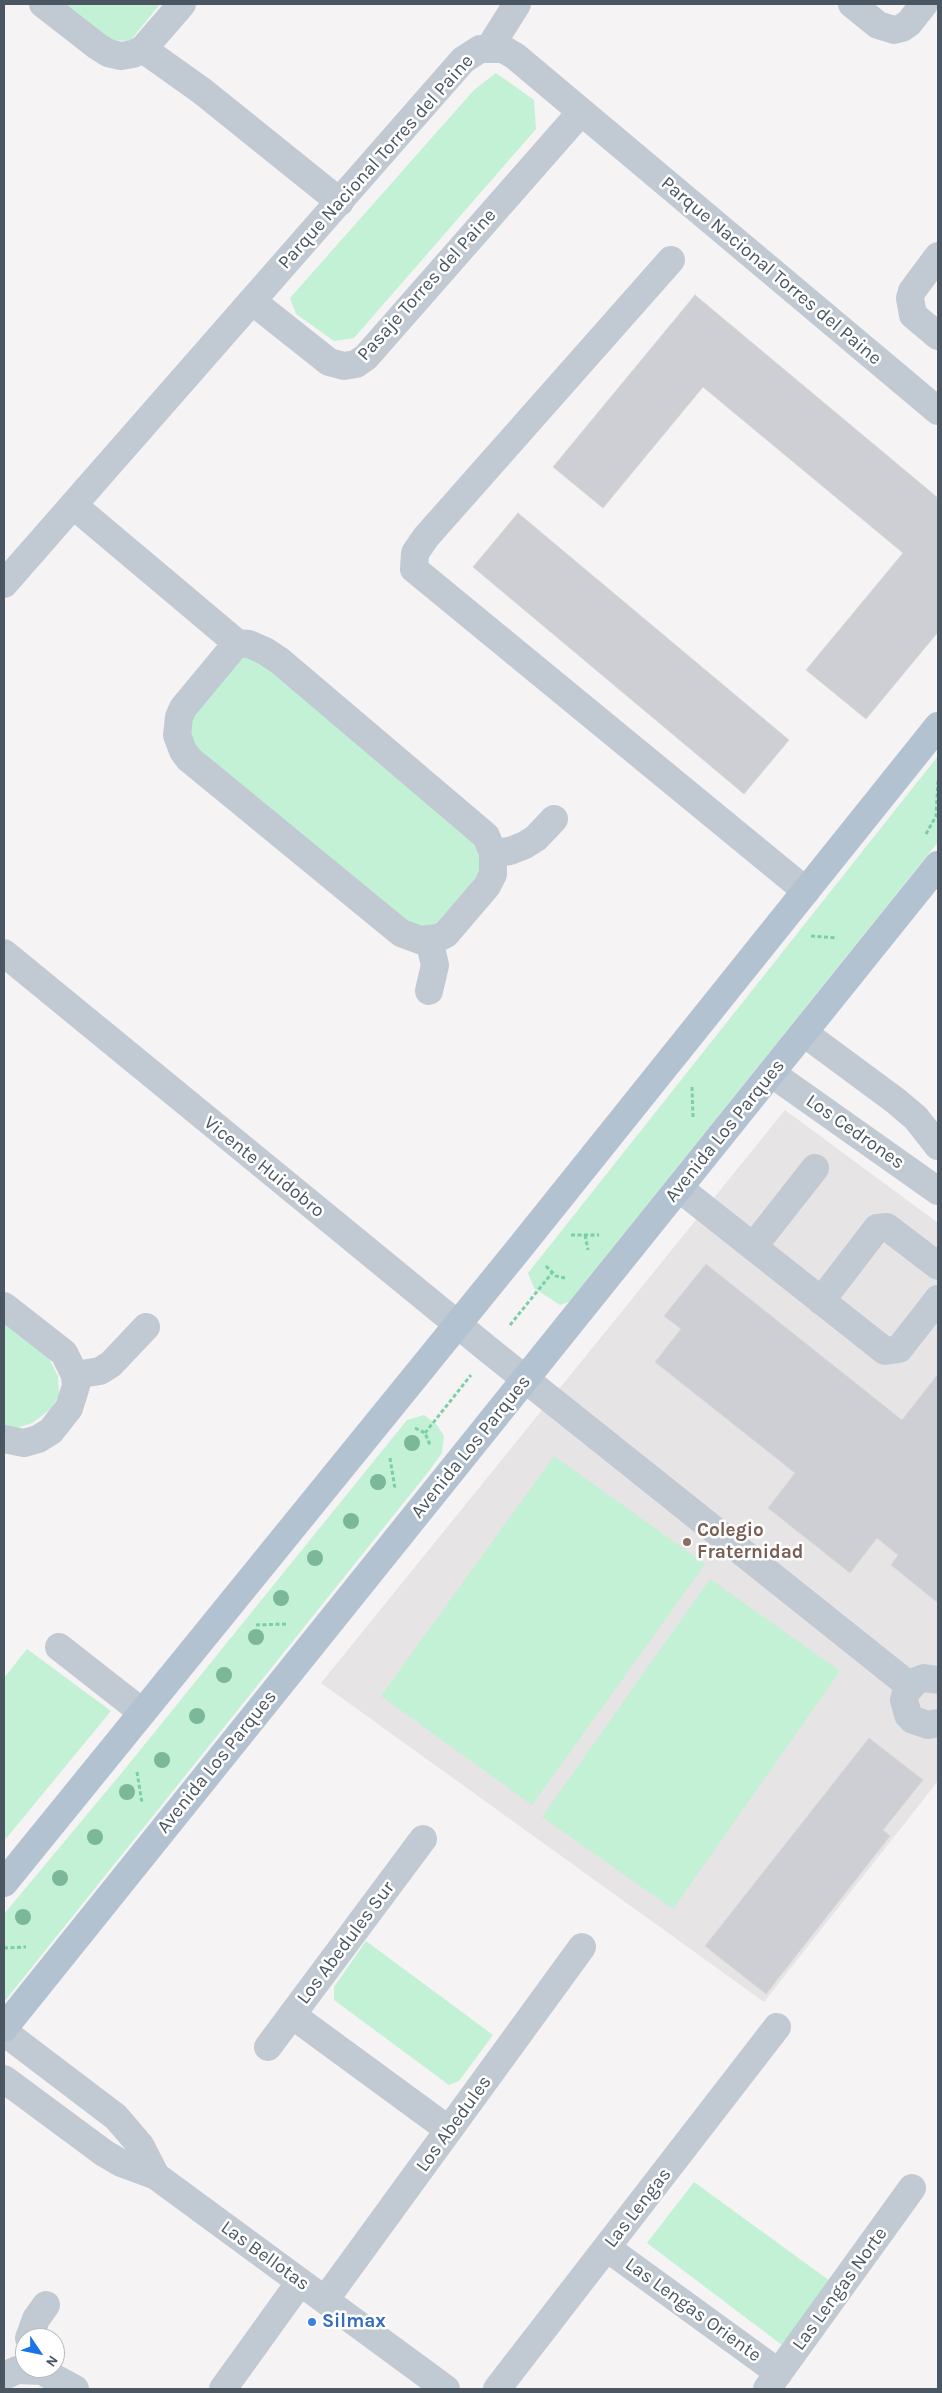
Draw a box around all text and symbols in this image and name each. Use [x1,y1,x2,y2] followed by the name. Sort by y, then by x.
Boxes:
[274,50,478,274] street label: Parque Nacional Torres del Paine
[656,172,886,370] street label: Parque Nacional Torres del Paine
[353,204,501,366] street label: Pasaje Torres del Paine
[660,1055,790,1207] street label: Avenida Los Parques
[801,1090,909,1174] street label: Los Cedrones
[199,1111,329,1223] street label: Vicente Huidobro
[406,1371,536,1523] street label: Avenida Los Parques
[697,1520,803,1564] place label: Colegio Fraternidad
[681,1536,693,1548] marker: Colegio Fraternidad
[152,1686,282,1838] street label: Avenida Los Parques
[292,1877,400,2009] street label: Los Abedules Sur
[411,2071,497,2177] street label: Los Abedules
[600,2164,676,2252] street label: Las Lengas
[216,2216,314,2296] street label: Las Bellotas
[788,2223,892,2355] street label: Las Lengas Norte
[621,2253,765,2367] street label: Las Lengas Oriente
[322,2311,386,2333] place label: Silmax
[306,2316,318,2328] marker: Silmax
[15,2328,65,2378] north arrow
[42,2352,62,2370] text: N

